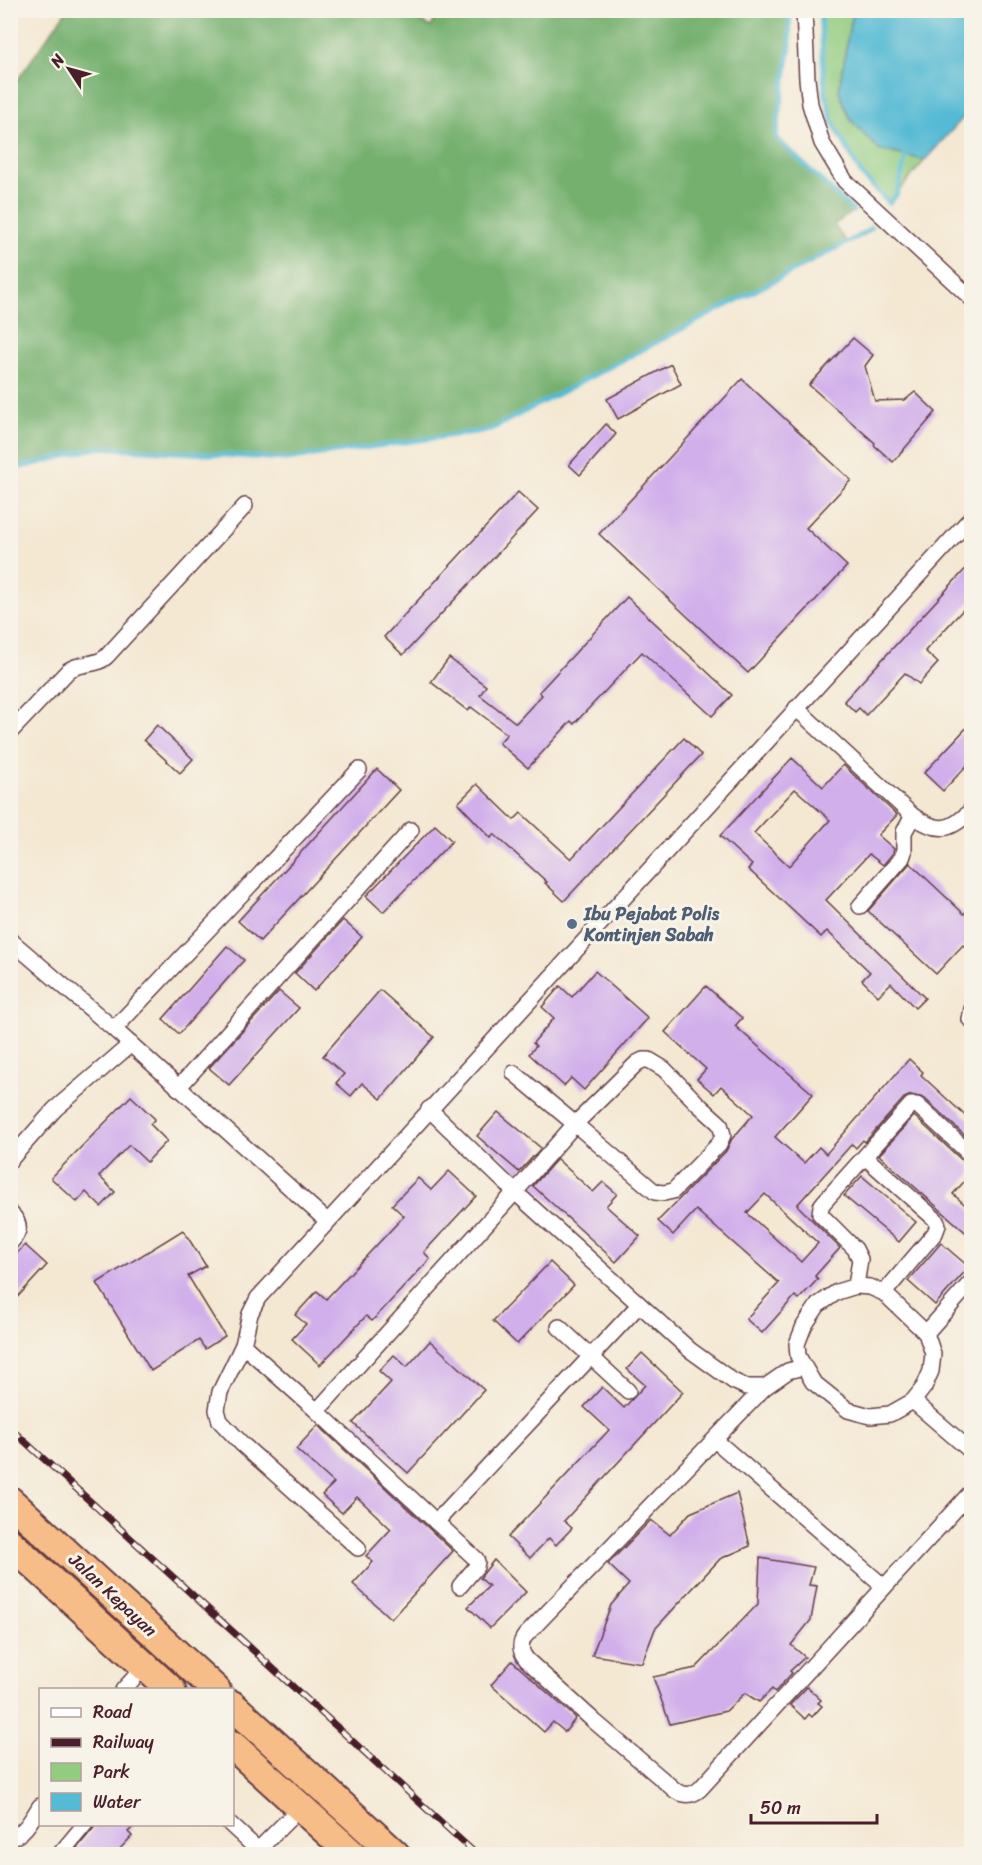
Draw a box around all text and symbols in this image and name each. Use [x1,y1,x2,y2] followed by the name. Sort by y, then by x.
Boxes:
[39,39,99,99] north arrow
[42,47,73,74] text: N
[583,898,720,951] place label: Ibu Pejabat Polis Kontinjen Sabah
[565,917,579,931] marker: Ibu Pejabat Polis Kontinjen Sabah
[60,1544,165,1645] street label: Jalan Kepayan
[39,1688,234,1826] legend
[93,1696,133,1728] text: Road
[93,1726,155,1758] text: Railway
[93,1756,130,1788] text: Park
[93,1786,142,1818] text: Water
[751,1787,877,1825] scale bar
[760,1792,801,1824] text: 50 m

